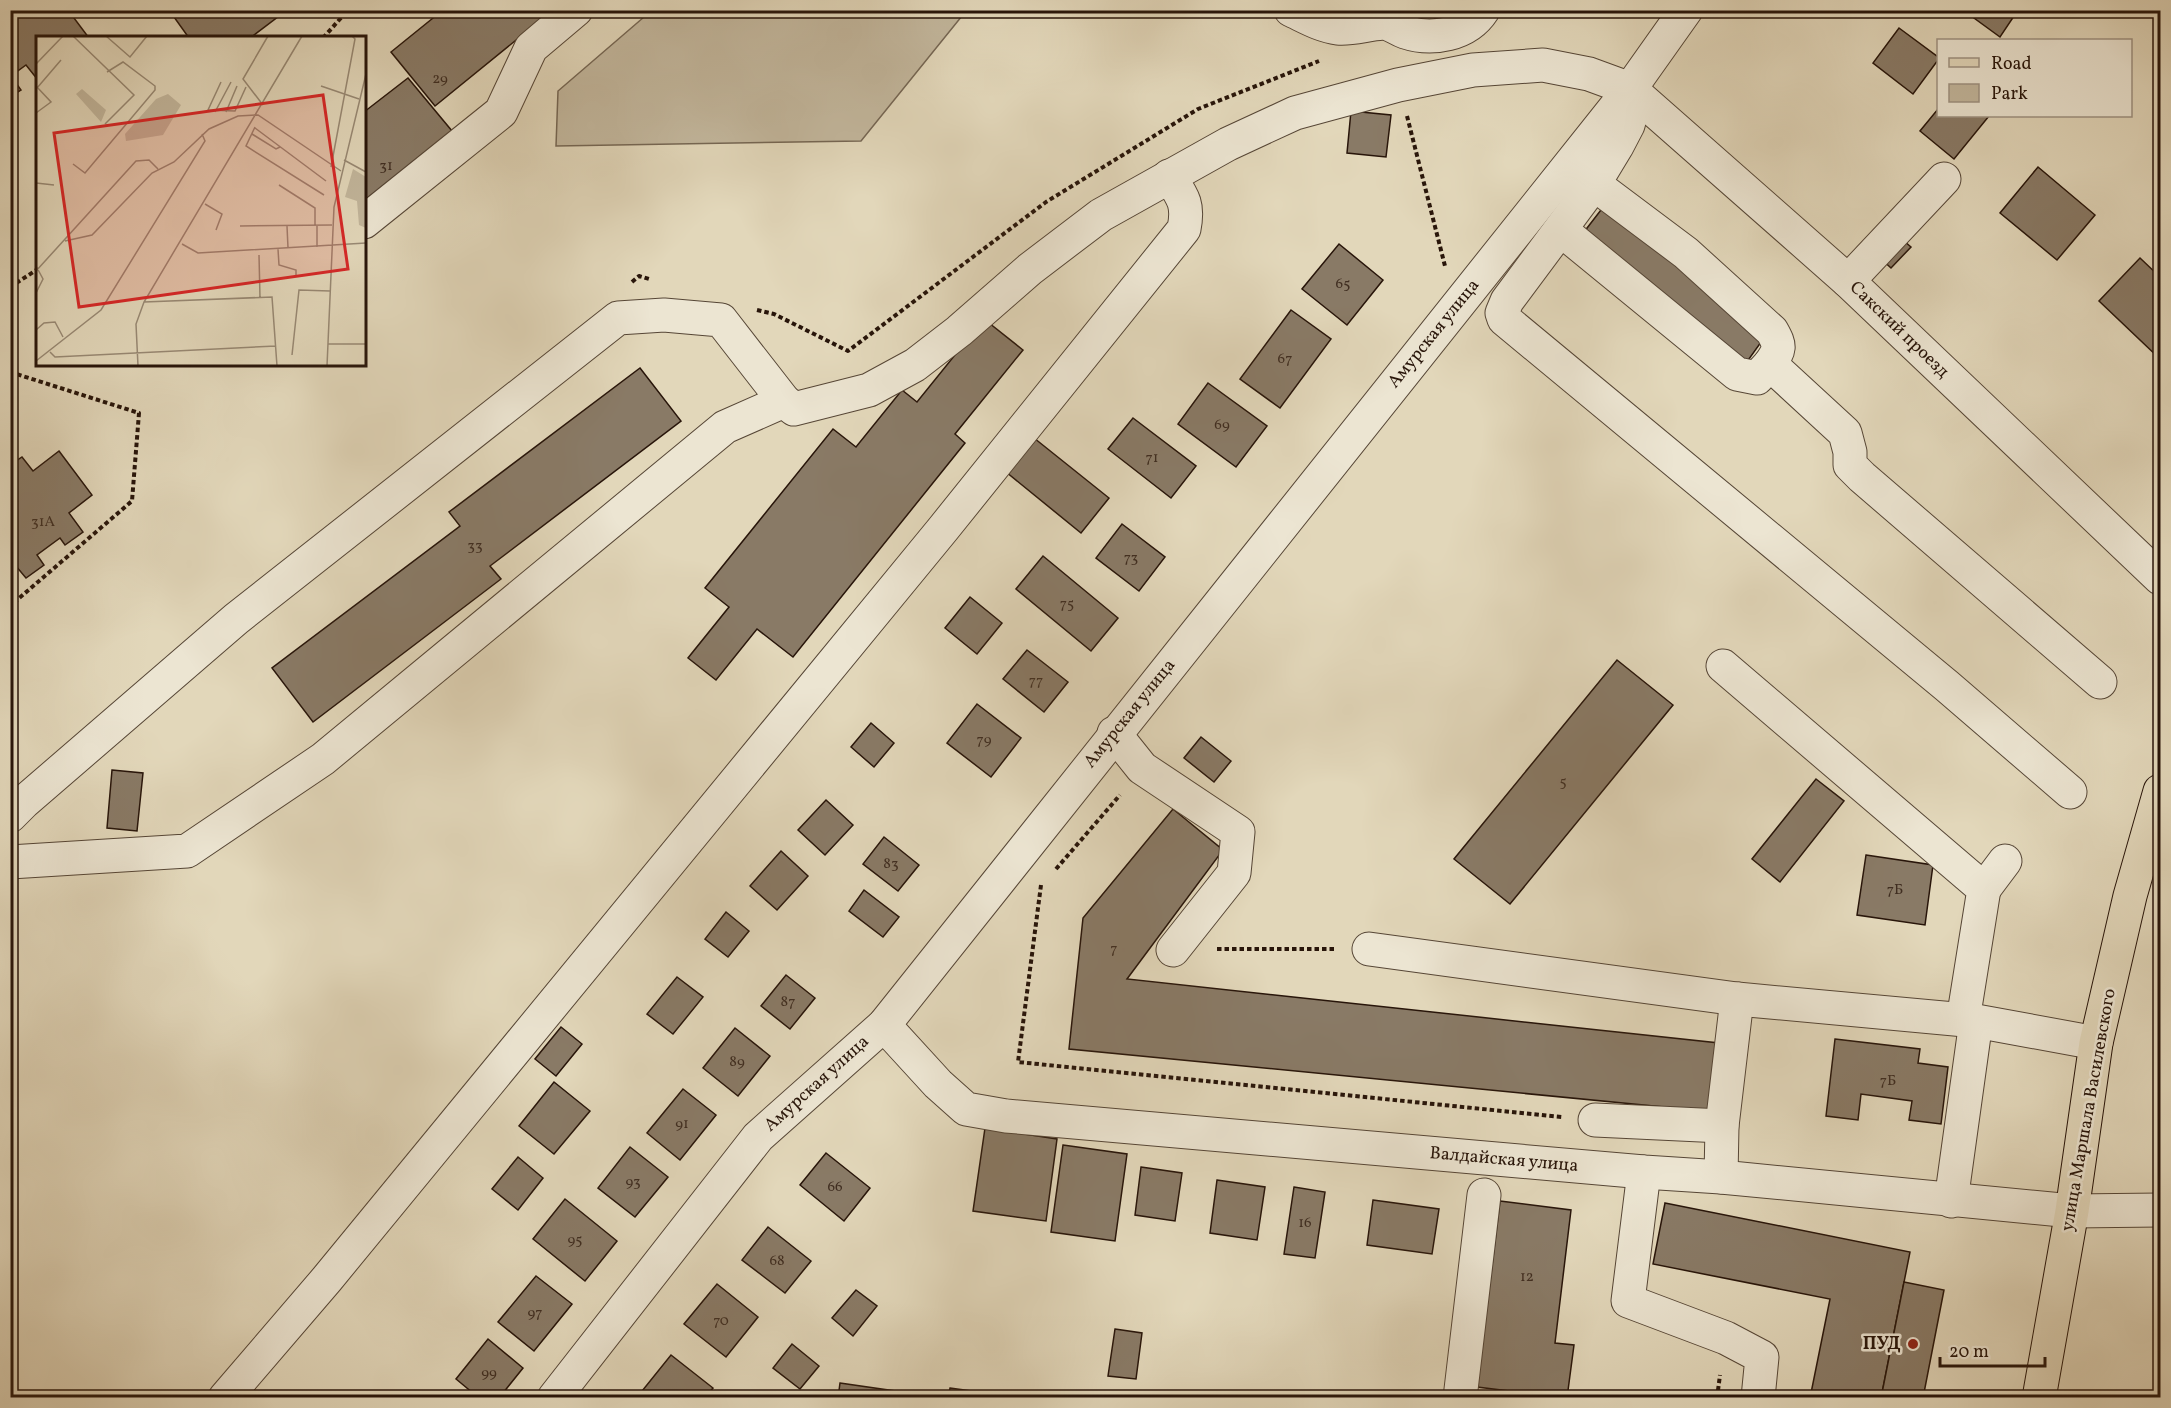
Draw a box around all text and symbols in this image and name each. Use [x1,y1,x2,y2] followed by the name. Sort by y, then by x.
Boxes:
[36,36,366,366] inset map
[1937,39,2132,117] legend
[1991,52,2032,77] text: Road
[432,69,448,90] house number: 29
[1991,82,2028,107] text: Park
[379,156,393,177] house number: 31
[1336,274,1350,295] house number: 65
[1382,274,1486,394] street label: Амурская улица
[1844,276,1954,384] street label: Сакский проезд
[1278,349,1292,370] house number: 67
[1214,415,1230,436] house number: 69
[1145,448,1159,469] house number: 71
[31,512,55,533] house number: 31А
[467,536,483,557] house number: 33
[1124,548,1138,569] house number: 73
[1060,594,1074,615] house number: 75
[1078,654,1182,774] street label: Амурская улица
[1029,671,1043,692] house number: 77
[977,730,992,751] house number: 79
[1559,772,1567,793] house number: 5
[883,854,899,875] house number: 83
[1887,880,1903,901] house number: 7Б
[1110,939,1118,960] house number: 7
[2055,986,2123,1234] street label: улица Маршала Василевского
[781,992,795,1013] house number: 87
[759,1030,875,1138] street label: Амурская улица
[729,1052,745,1073] house number: 89
[1880,1071,1896,1092] house number: 7Б
[675,1114,689,1135] house number: 91
[1429,1141,1579,1179] street label: Валдайская улица
[625,1172,641,1193] house number: 93
[827,1177,843,1198] house number: 66
[1298,1213,1312,1234] house number: 16
[568,1230,582,1251] house number: 95
[769,1251,785,1272] house number: 68
[1520,1267,1534,1288] house number: 12
[527,1303,543,1324] house number: 97
[713,1311,729,1332] house number: 70
[1940,1330,2045,1368] scale bar
[1863,1332,1901,1357] place label: ПУД
[1906,1337,1920,1351] marker: ПУД
[1949,1340,1989,1365] text: 20 m
[481,1363,497,1384] house number: 99

